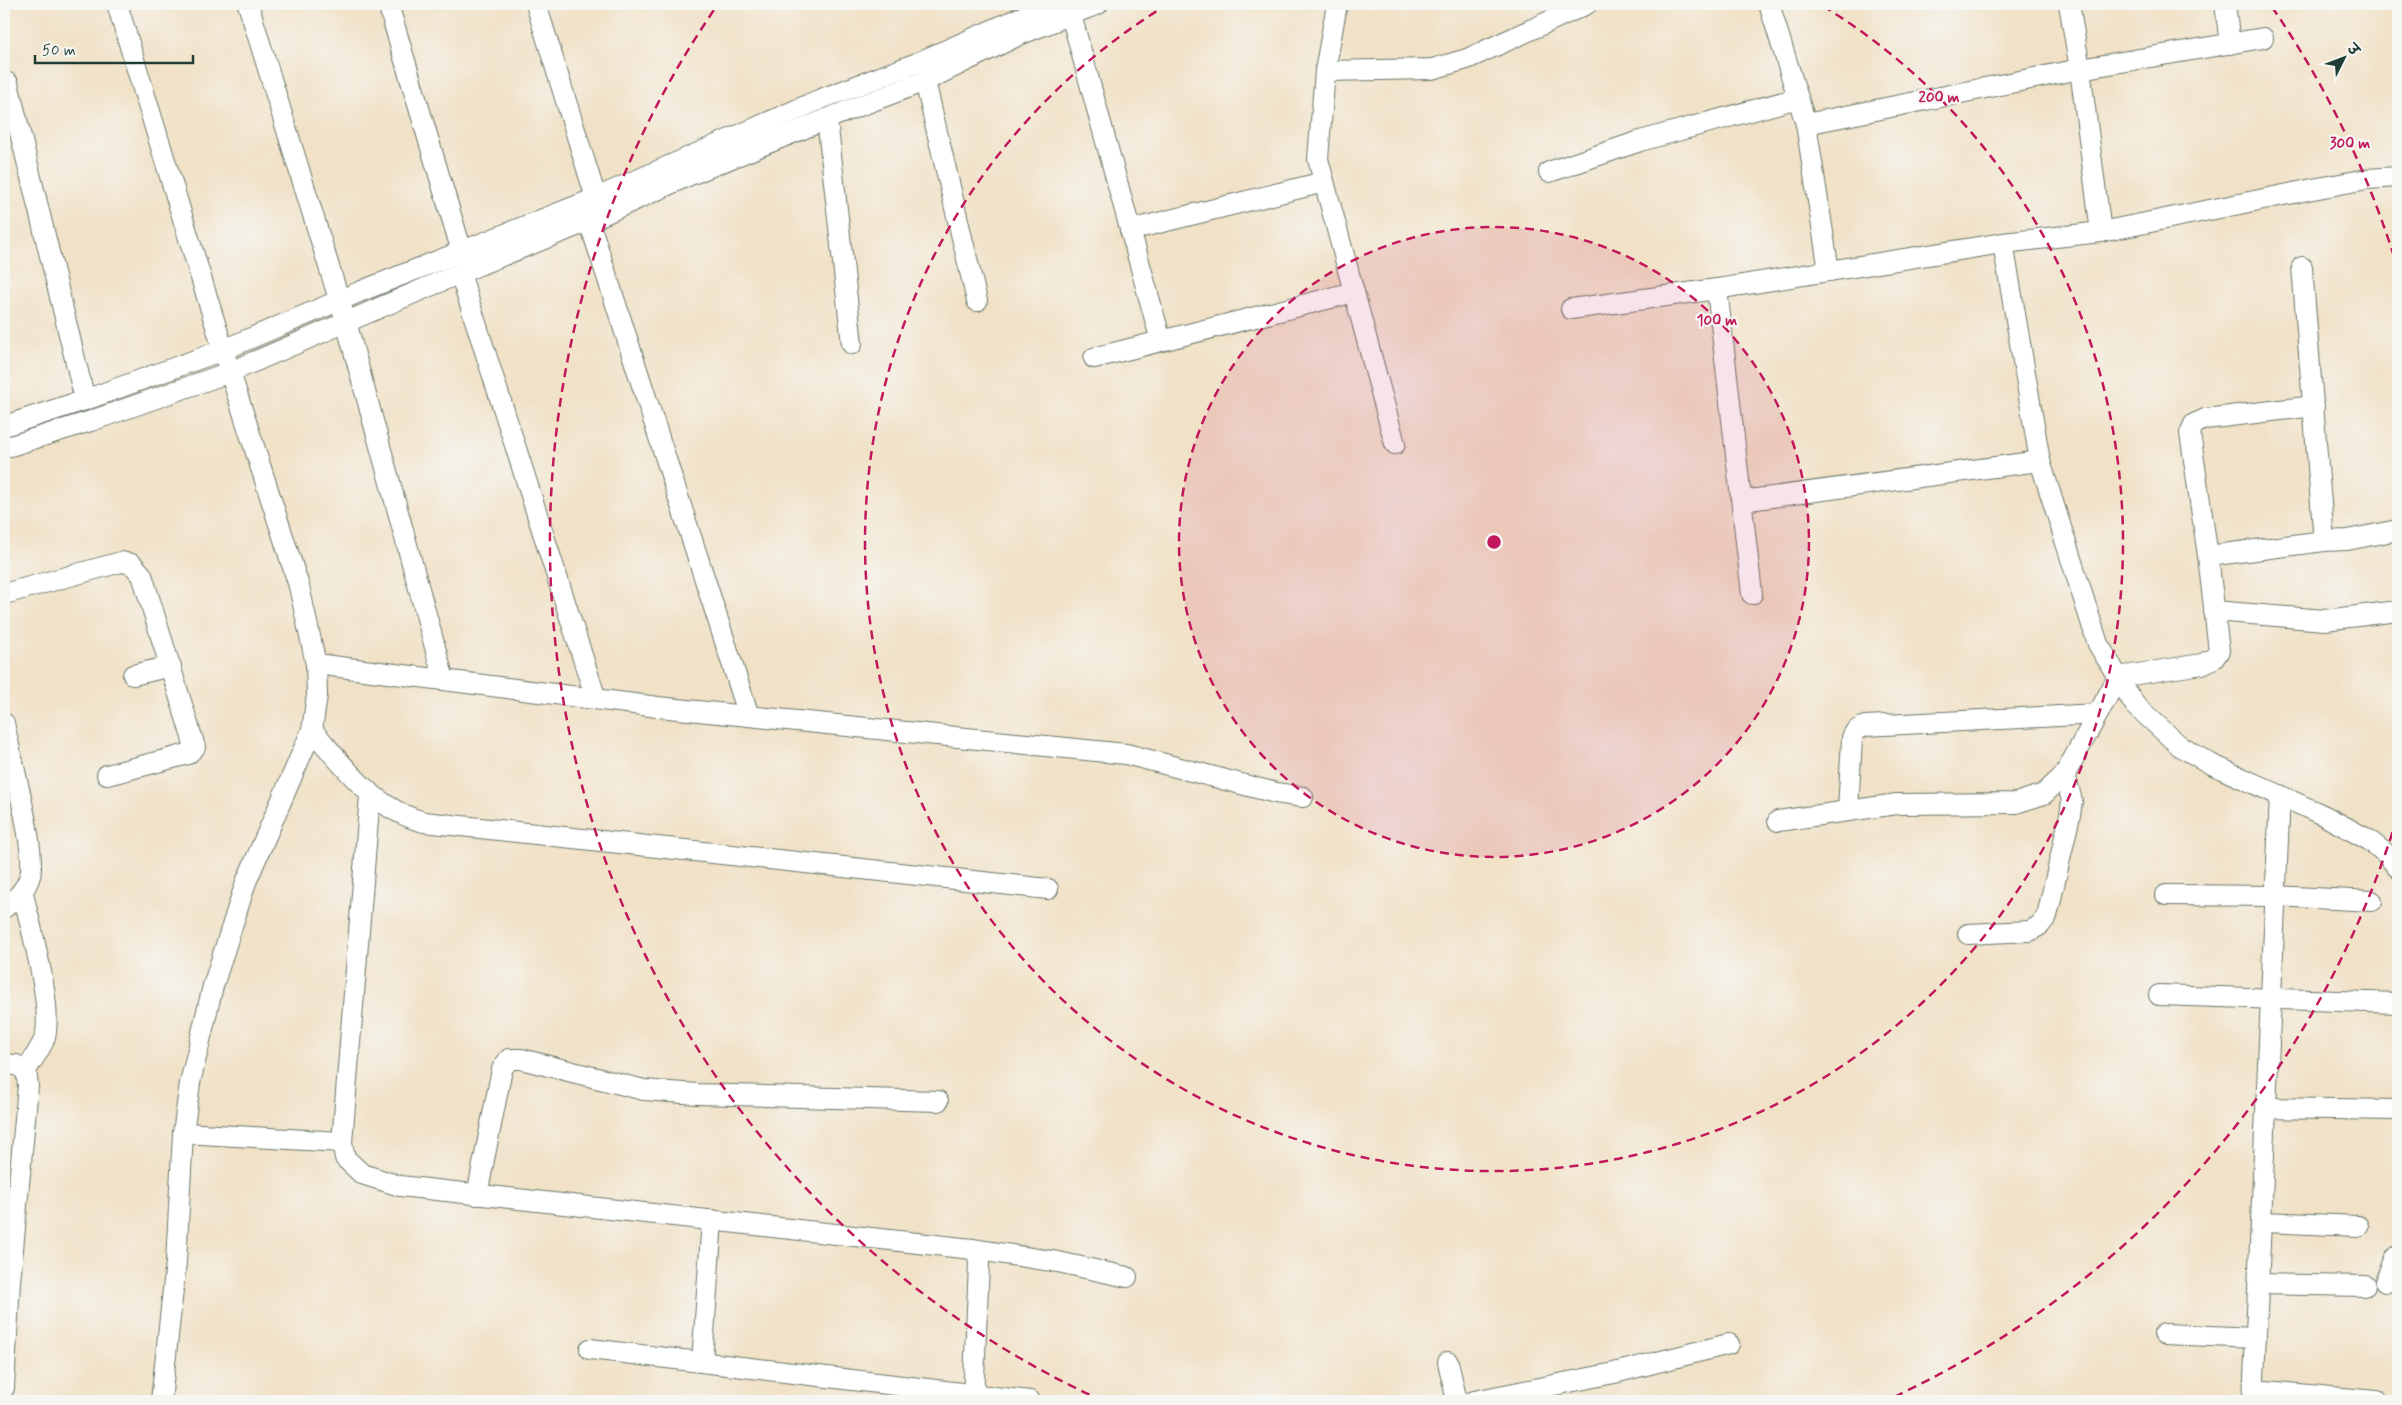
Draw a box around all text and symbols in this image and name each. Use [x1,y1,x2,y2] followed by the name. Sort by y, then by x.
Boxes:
[35,32,192,64] scale bar
[2320,32,2370,82] north arrow
[2342,39,2364,61] text: उ
[42,41,76,61] text: 50 m
[1919,88,1960,108] text: 200 m
[2330,134,2370,154] text: 300 m
[1697,311,1737,331] text: 100 m
[1485,533,1503,551] centre of rings

